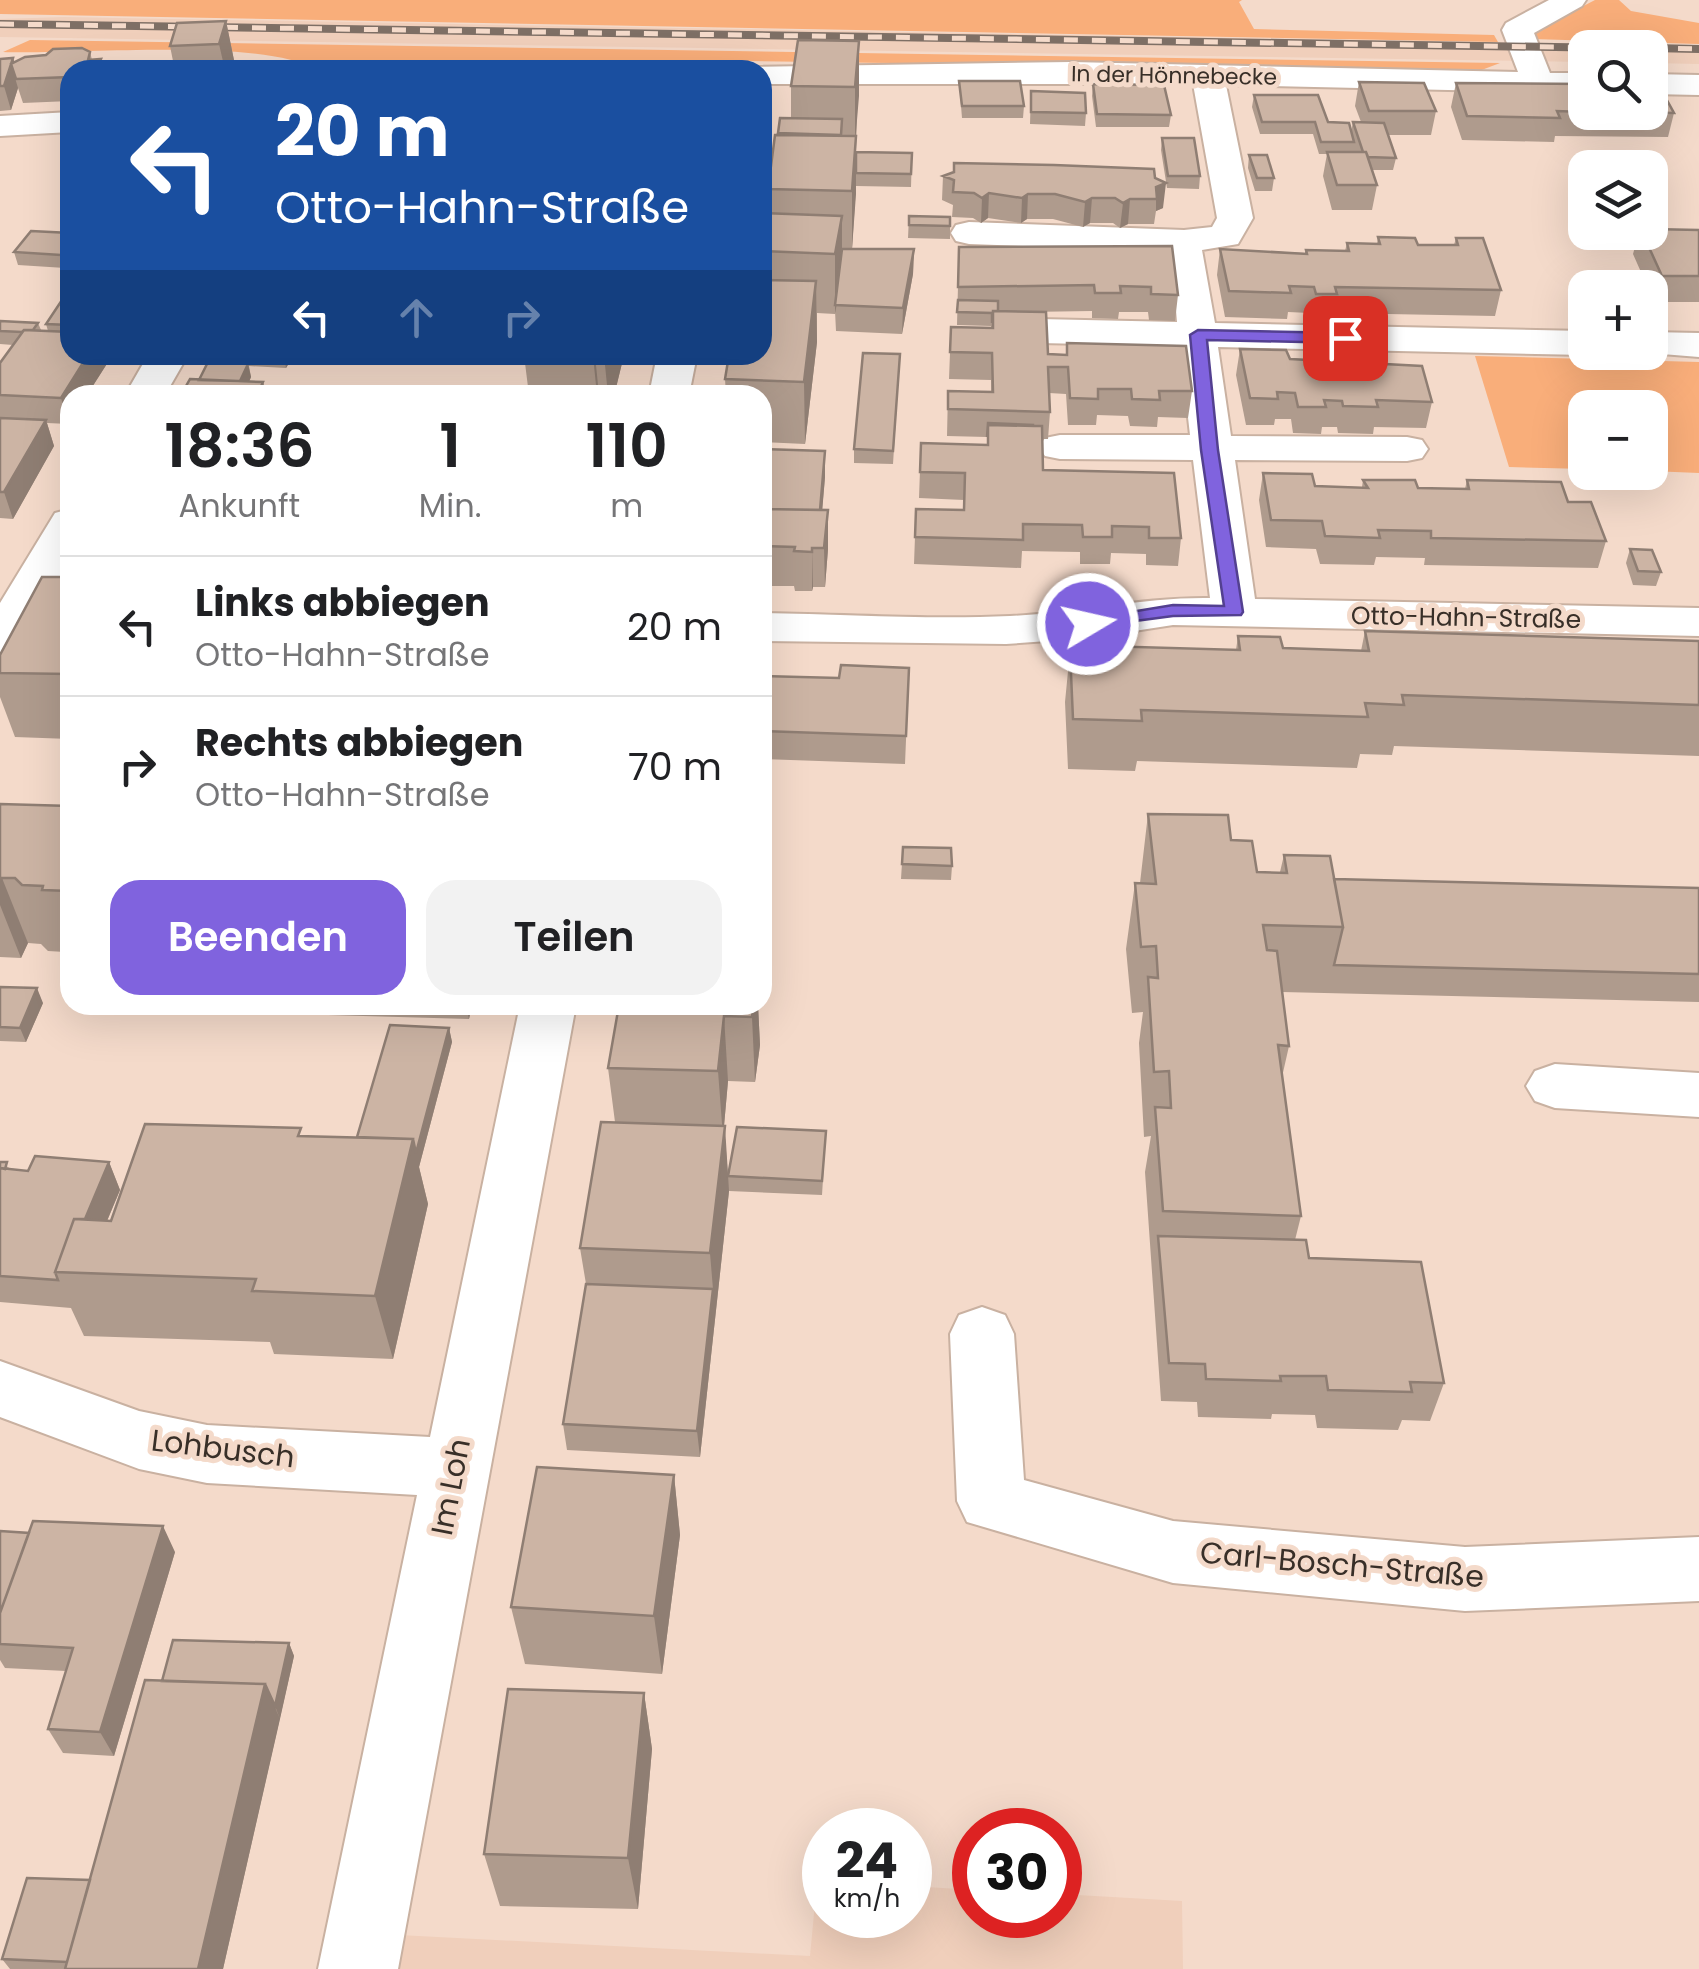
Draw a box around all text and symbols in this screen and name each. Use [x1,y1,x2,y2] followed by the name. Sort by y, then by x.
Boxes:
[1568,30,1668,490] map controls
[1568,30,1668,130] button: search
[1071,58,1277,93] street label: In der Hönnebecke
[275,82,450,181] text: 20 m
[110,100,240,230] icon: left
[1568,150,1668,250] button: layers
[275,176,689,239] text: Otto-Hahn-Straße
[1568,270,1668,370] button: +
[284,290,339,345] icon: left
[389,290,444,345] icon: ahead
[494,290,549,345] icon: right
[1303,296,1388,381] pin
[1318,311,1373,366] icon: arrive
[1568,390,1668,490] button: −
[164,404,315,488] text: 18:36
[439,404,461,488] text: 1
[586,404,668,488] text: 110
[179,483,300,528] text: Ankunft
[419,483,481,528] text: Min.
[610,483,643,528] text: m
[1036,572,1140,676] position arrow
[195,576,490,629] text: Links abbiegen
[1351,598,1581,637] street label: Otto-Hahn-Straße
[110,599,165,654] icon: left
[627,600,722,653] text: 20 m
[195,632,490,677] text: Otto-Hahn-Straße
[195,716,523,769] text: Rechts abbiegen
[110,739,165,794] icon: right
[628,740,722,793] text: 70 m
[195,772,490,817] text: Otto-Hahn-Straße
[110,880,406,995] button: Beenden
[426,880,722,995] button: Teilen
[149,1418,297,1479] street label: Lohbusch
[420,1435,481,1539] street label: Im Loh
[1198,1531,1486,1598] street label: Carl-Bosch-Straße
[952,1808,1082,1938] speed limit sign: 30
[836,1825,898,1896] text: 24
[834,1881,900,1916] text: km/h

